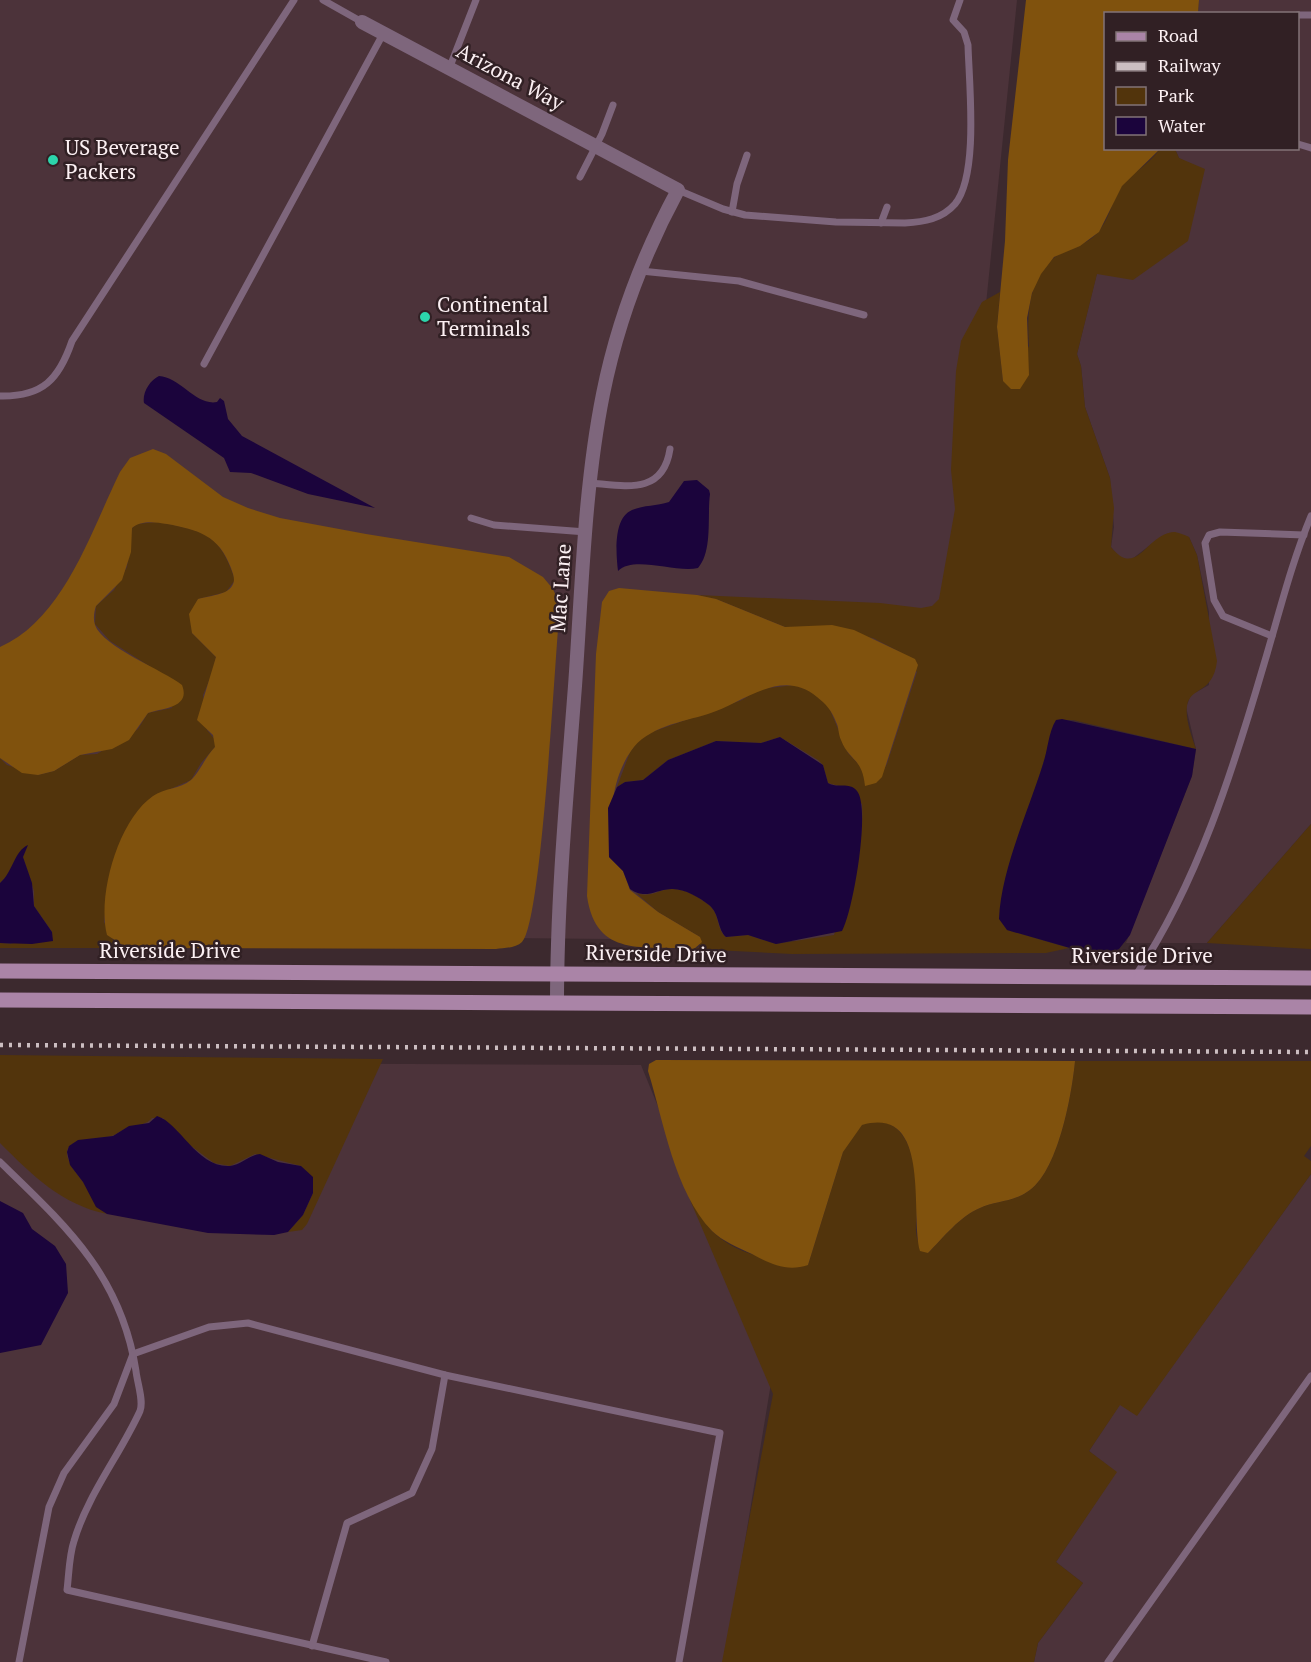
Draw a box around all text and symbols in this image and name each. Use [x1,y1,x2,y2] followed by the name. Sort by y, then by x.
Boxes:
[1104,12,1299,150] legend
[1158,23,1198,47] text: Road
[452,36,569,116] street label: Arizona Way
[1158,53,1222,77] text: Railway
[1158,83,1195,107] text: Park
[1158,113,1205,137] text: Water
[65,133,180,185] place label: US Beverage Packers
[46,153,60,167] marker: US Beverage Packers
[437,290,548,342] place label: Continental Terminals
[418,310,432,324] marker: Continental Terminals
[543,543,577,633] street label: Mac Lane
[99,936,241,964] street label: Riverside Drive
[585,938,727,968] street label: Riverside Drive
[1071,941,1213,969] street label: Riverside Drive

